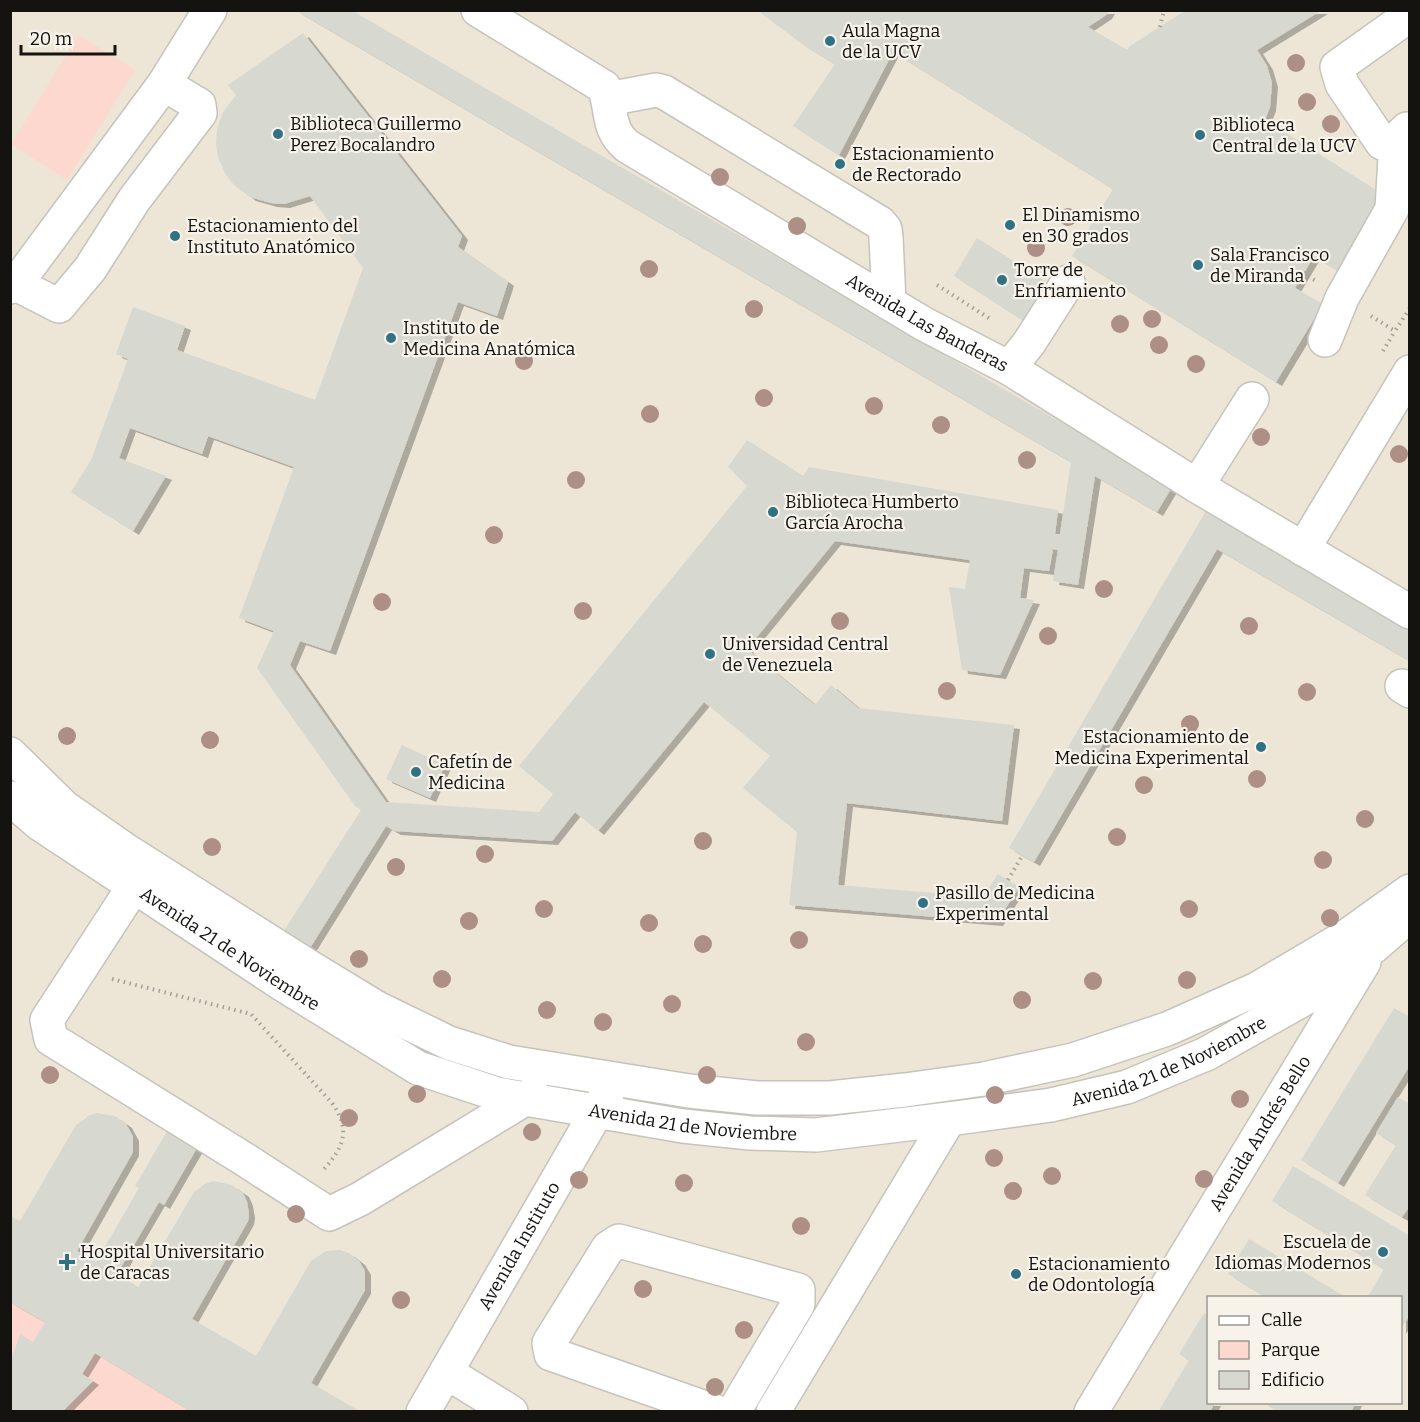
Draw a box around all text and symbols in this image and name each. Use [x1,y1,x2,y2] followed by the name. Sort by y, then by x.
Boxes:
[21,18,116,56] scale bar
[842,20,941,63] place label: Aula Magna de la UCV
[30,28,72,50] text: 20 m
[823,34,837,48] marker: Aula Magna de la UCV
[290,113,461,156] place label: Biblioteca Guillermo Perez Bocalandro
[1212,114,1357,157] place label: Biblioteca Central de la UCV
[271,127,285,141] marker: Biblioteca Guillermo Perez Bocalandro
[1193,128,1207,142] marker: Biblioteca Central de la UCV
[852,143,994,186] place label: Estacionamiento de Rectorado
[833,157,847,171] marker: Estacionamiento de Rectorado
[1022,204,1140,247] place label: El Dinamismo en 30 grados
[187,215,358,258] place label: Estacionamiento del Instituto Anatómico
[1003,218,1017,232] marker: El Dinamismo en 30 grados
[168,229,182,243] marker: Estacionamiento del Instituto Anatómico
[1210,244,1329,287] place label: Sala Francisco de Miranda
[1191,258,1205,272] marker: Sala Francisco de Miranda
[1014,259,1126,302] place label: Torre de Enfriamiento
[842,269,1012,377] street label: Avenida Las Banderas
[995,273,1009,287] marker: Torre de Enfriamiento
[403,317,576,360] place label: Instituto de Medicina Anatómica
[384,331,398,345] marker: Instituto de Medicina Anatómica
[785,491,959,534] place label: Biblioteca Humberto García Arocha
[766,505,780,519] marker: Biblioteca Humberto García Arocha
[722,633,888,676] place label: Universidad Central de Venezuela
[703,647,717,661] marker: Universidad Central de Venezuela
[1054,726,1249,769] place label: Estacionamiento de Medicina Experimental
[1254,740,1268,754] marker: Estacionamiento de Medicina Experimental
[428,751,512,794] place label: Cafetín de Medicina
[409,765,423,779] marker: Cafetín de Medicina
[136,882,324,1016] street label: Avenida 21 de Noviembre
[935,882,1095,925] place label: Pasillo de Medicina Experimental
[916,896,930,910] marker: Pasillo de Medicina Experimental
[1069,1011,1270,1111] street label: Avenida 21 de Noviembre
[1205,1052,1316,1215] street label: Avenida Andrés Bello
[587,1099,797,1145] street label: Avenida 21 de Noviembre
[474,1178,565,1314] street label: Avenida Instituto
[1215,1231,1371,1274] place label: Escuela de Idiomas Modernos
[80,1241,264,1284] place label: Hospital Universitario de Caracas
[1376,1245,1390,1259] marker: Escuela de Idiomas Modernos
[58,1253,76,1271] marker: Hospital Universitario de Caracas
[1028,1253,1170,1296] place label: Estacionamiento de Odontología
[1009,1267,1023,1281] marker: Estacionamiento de Odontología
[1207,1296,1402,1404] legend
[1261,1309,1302,1331] text: Calle
[1261,1339,1320,1361] text: Parque
[1261,1369,1324,1391] text: Edificio

